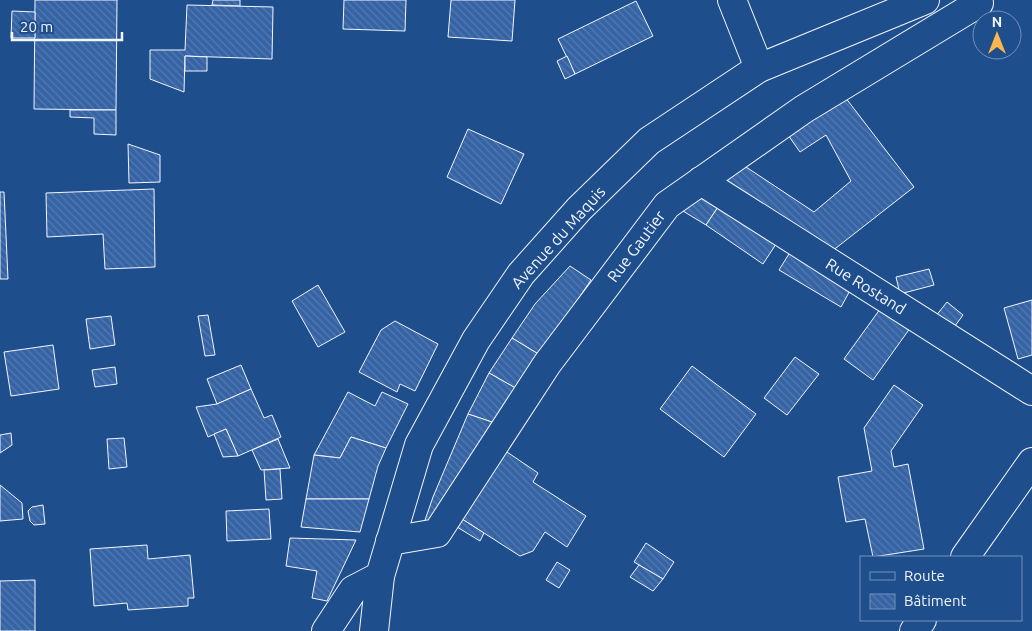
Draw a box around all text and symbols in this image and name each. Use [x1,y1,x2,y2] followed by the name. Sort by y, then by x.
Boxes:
[12,10,122,42] scale bar
[972,10,1022,60] north arrow
[992,14,1002,30] text: N
[20,18,53,35] text: 20 m
[507,182,609,292] street label: Avenue du Maquis
[603,207,669,285] street label: Rue Gautier
[823,254,909,318] street label: Rue Rostand
[860,556,1022,621] legend
[904,567,945,584] text: Route
[904,592,967,609] text: Bâtiment

